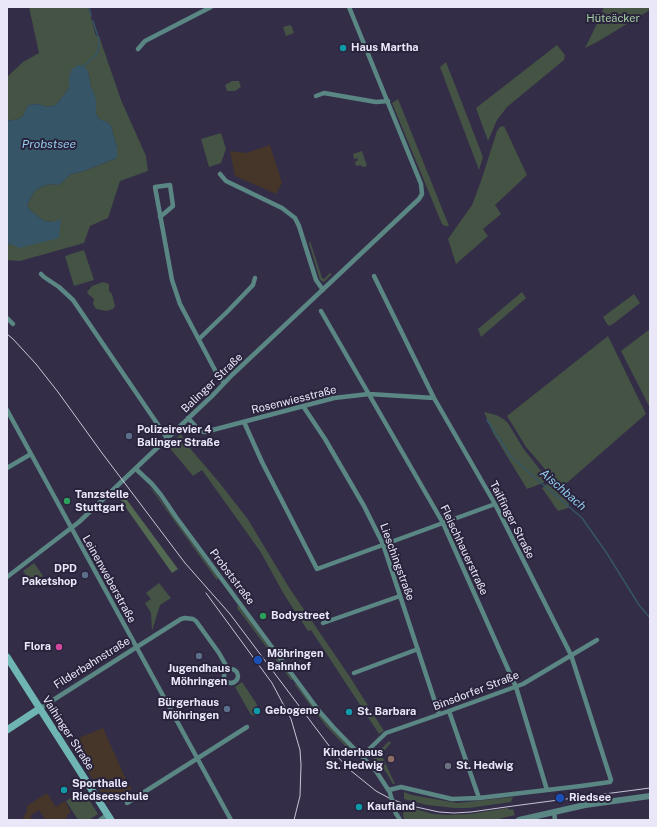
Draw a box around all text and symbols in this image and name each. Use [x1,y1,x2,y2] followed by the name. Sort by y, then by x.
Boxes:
[586,12,640,26] park label: Hüteäcker
[351,41,419,55] place label: Haus Martha
[338,43,348,53] marker: Haus Martha
[22,137,76,151] water label: Probstsee
[179,350,245,416] street label: Balinger Straße
[250,383,338,417] street label: Rosenwiesstraße
[137,423,220,449] place label: Polizeirevier 4 Balinger Straße
[124,431,134,441] marker: Polizeirevier 4 Balinger Straße
[537,466,589,514] water label: Aischbach
[487,479,537,561] street label: Tailfinger Straße
[75,488,129,514] place label: Tanzstelle Stuttgart
[62,496,72,506] marker: Tanzstelle Stuttgart
[437,503,491,597] street label: Fleischhauerstraße
[377,521,417,603] street label: Lieschingstraße
[79,533,139,625] street label: Leinenweberstraße
[207,547,257,607] street label: Probststraße
[22,562,77,588] place label: DPD Paketshop
[80,570,90,580] marker: DPD Paketshop
[271,609,330,623] place label: Bodystreet
[258,611,268,621] marker: Bodystreet
[51,634,133,692] street label: Filderbahnstraße
[24,640,51,654] place label: Flora
[54,642,64,652] marker: Flora
[267,647,323,673] place label: Möhringen Bahnhof
[194,651,204,661] marker: Jugendhaus Möhringen
[252,654,264,666] marker: Möhringen Bahnhof
[168,662,230,688] place label: Jugendhaus Möhringen
[431,669,521,713] street label: Binsdorfer Straße
[39,694,97,772] street label: Vaihinger Straße
[158,696,219,722] place label: Bürgerhaus Möhringen
[222,704,232,714] marker: Bürgerhaus Möhringen
[265,704,319,718] place label: Gebogene
[357,705,416,719] place label: St. Barbara
[252,706,262,716] marker: Gebogene
[344,707,354,717] marker: St. Barbara
[323,746,383,772] place label: Kinderhaus St. Hedwig
[386,754,396,764] marker: Kinderhaus St. Hedwig
[456,759,513,773] place label: St. Hedwig
[443,761,453,771] marker: St. Hedwig
[72,777,149,803] place label: Sporthalle Riedseeschule
[59,785,69,795] marker: Sporthalle Riedseeschule
[569,791,611,805] place label: Riedsee
[554,792,566,804] marker: Riedsee
[367,800,415,814] place label: Kaufland
[354,802,364,812] marker: Kaufland

